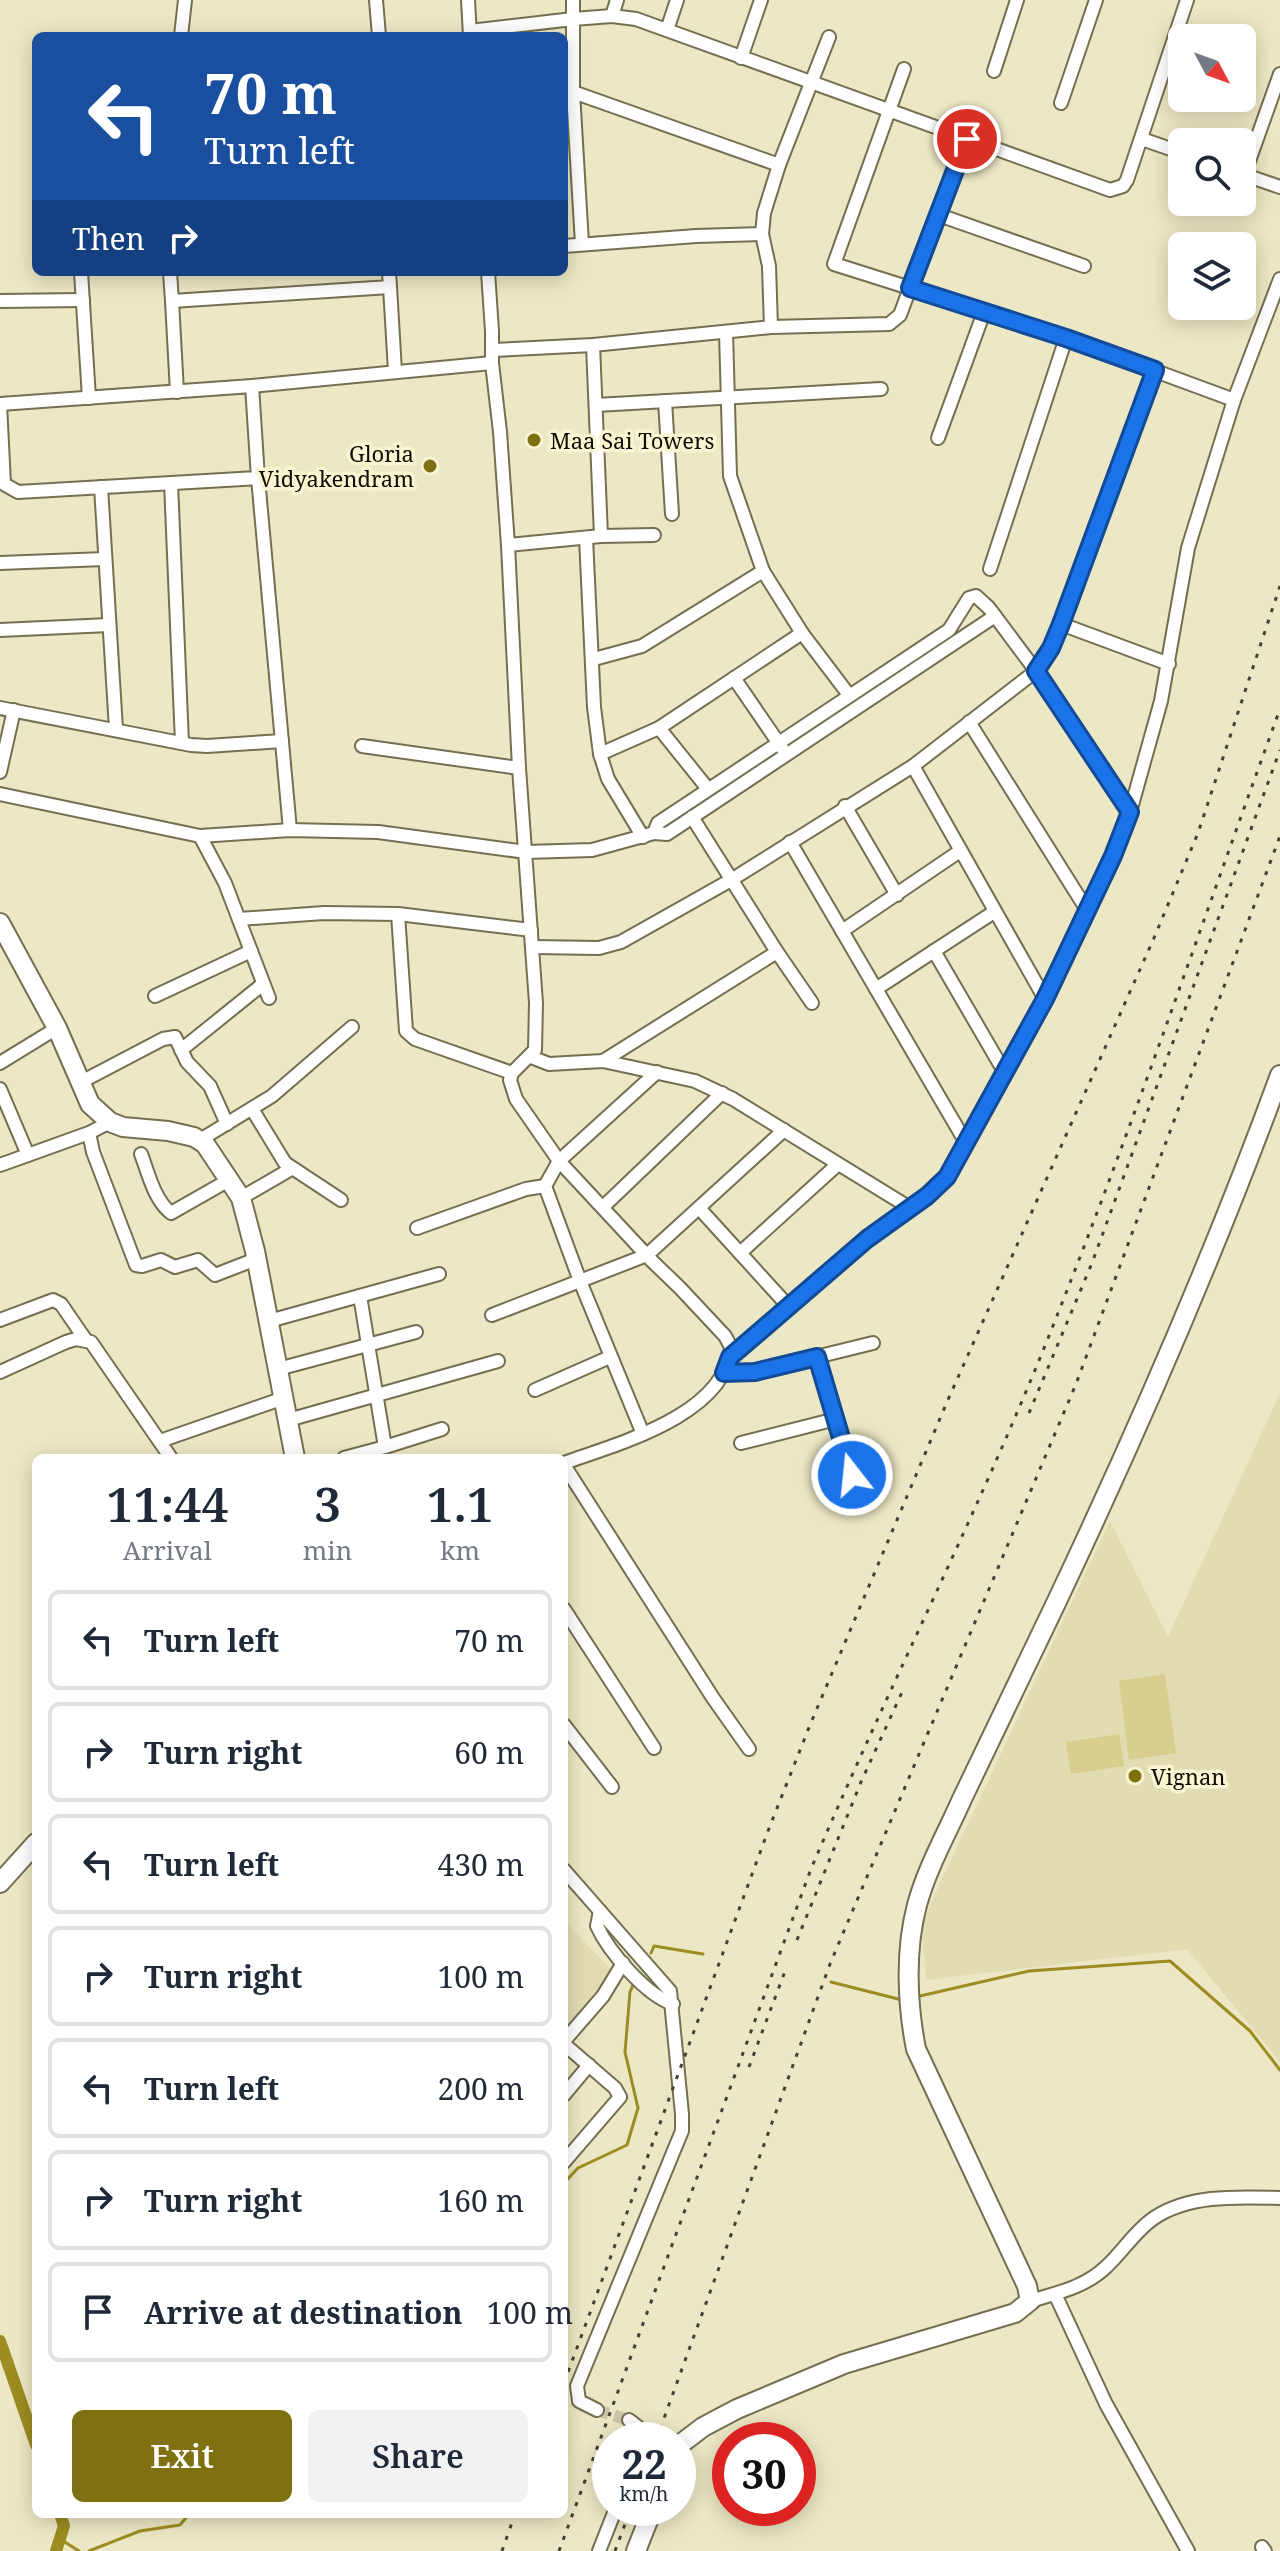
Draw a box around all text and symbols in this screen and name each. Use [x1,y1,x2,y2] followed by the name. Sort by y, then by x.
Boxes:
[1168,24,1256,112] north arrow
[1168,24,1256,320] map controls
[204,54,337,130] text: 70 m
[72,64,176,168] icon: left
[933,105,1001,173] pin
[945,117,989,161] icon: arrive
[204,126,355,175] text: Turn left
[1168,128,1256,216] button: search
[161,216,205,260] icon: right
[72,218,145,259] text: Then
[1168,232,1256,320] button: layers
[550,425,714,455] place label: Maa Sai Towers
[525,431,543,449] marker: Maa Sai Towers
[259,438,414,493] place label: Gloria Vidyakendram
[421,457,439,475] marker: Gloria Vidyakendram
[810,1433,894,1517] position arrow
[106,1471,229,1536] text: 11:44
[314,1471,341,1536] text: 3
[426,1471,494,1536] text: 1.1
[123,1532,212,1568] text: Arrival
[303,1532,352,1568] text: min
[440,1532,480,1568] text: km
[76,1618,120,1662] icon: left
[144,1620,279,1661] text: Turn left
[454,1620,524,1661] text: 70 m
[76,1730,120,1774] icon: right
[144,1732,302,1773] text: Turn right
[454,1732,524,1773] text: 60 m
[1151,1761,1226,1791] place label: Vignan
[1126,1767,1144,1785] marker: Vignan
[76,1842,120,1886] icon: left
[144,1844,279,1885] text: Turn left
[438,1844,524,1885] text: 430 m
[76,1954,120,1998] icon: right
[144,1956,302,1997] text: Turn right
[438,1956,524,1997] text: 100 m
[76,2066,120,2110] icon: left
[144,2068,279,2109] text: Turn left
[438,2068,524,2109] text: 200 m
[76,2178,120,2222] icon: right
[144,2180,302,2221] text: Turn right
[438,2180,524,2221] text: 160 m
[76,2290,120,2334] icon: arrive
[144,2292,463,2333] text: Arrive at destination
[487,2292,573,2333] text: 100 m
[72,2410,292,2502] button: Exit
[308,2410,528,2502] button: Share
[712,2422,816,2526] speed limit sign: 30
[621,2436,667,2491] text: 22
[619,2480,669,2507] text: km/h

